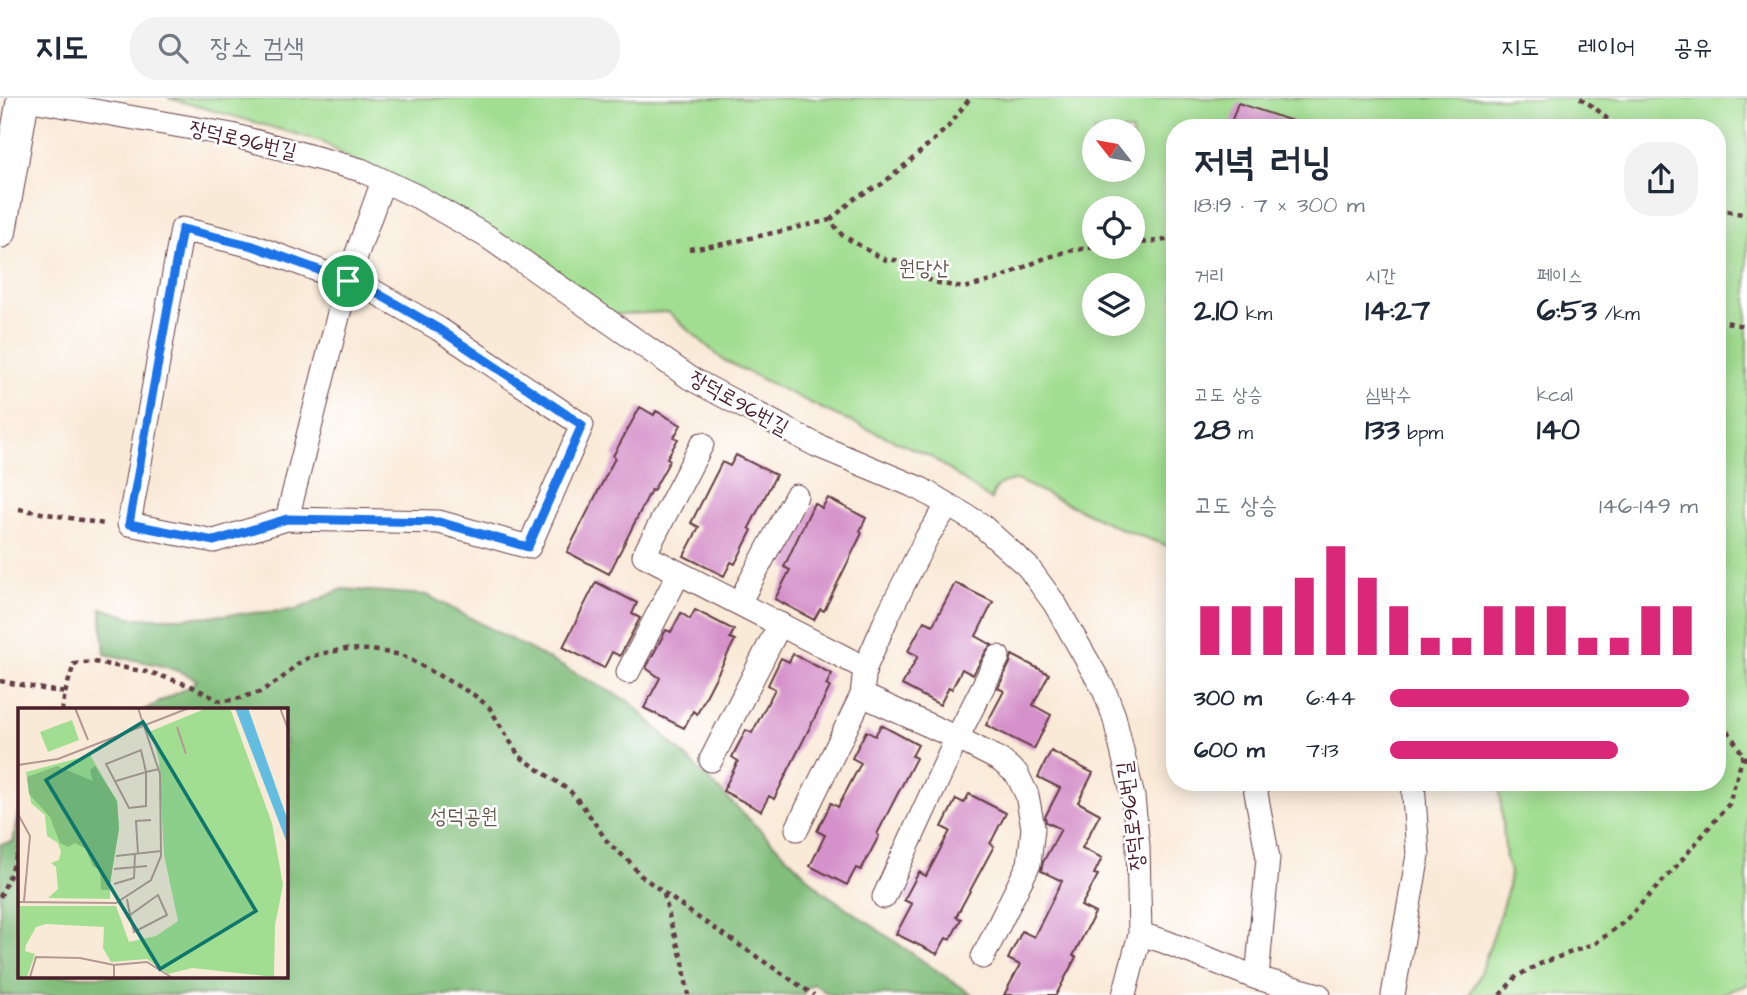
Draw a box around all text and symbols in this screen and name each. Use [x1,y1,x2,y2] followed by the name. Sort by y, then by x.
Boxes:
[130,17,620,80] search box
[35,25,88,71] text: 지도
[154,29,192,67] icon: search
[210,30,304,66] text: 장소 검색
[1501,31,1539,65] text: 지도
[1577,31,1635,65] text: 레이어
[1673,31,1712,65] text: 공유
[186,114,300,166] street label: 장덕로96번길
[1082,119,1144,182] north arrow
[1082,119,1145,336] map controls
[1194,137,1332,189] text: 저녁 러닝
[1624,142,1698,216] button: share
[1194,189,1365,221] text: 18:19 · 7 × 300 m
[1082,196,1145,259] button: locate
[318,251,378,311] pin
[899,254,949,283] park label: 원당산
[329,262,367,300] icon: arrive
[1194,263,1225,290] text: 거리
[1365,263,1396,290] text: 시간
[1537,263,1583,290] text: 페이스
[1082,273,1145,336] button: layers
[1194,290,1238,332] text: 2.10
[1365,290,1430,332] text: 14:27
[1537,290,1597,332] text: 6:53
[1238,301,1272,328] text: km
[1597,301,1640,328] text: /km
[684,364,794,442] street label: 장덕로96번길
[1194,382,1263,409] text: 고도 상승
[1365,382,1411,409] text: 심박수
[1537,382,1573,409] text: kcal
[1194,409,1231,451] text: 28
[1365,409,1400,451] text: 133
[1537,409,1580,451] text: 140
[1231,420,1253,447] text: m
[1400,420,1443,447] text: bpm
[1194,490,1277,522] text: 고도 상승
[1599,490,1698,522] text: 146–149 m
[1194,682,1262,714] text: 300 m
[1306,682,1356,714] text: 6:44
[18,708,287,978] inset map
[1194,734,1265,766] text: 600 m
[1306,734,1339,766] text: 7:13
[1110,760,1152,872] street label: 장덕로96번길
[430,802,498,831] park label: 성덕공원

